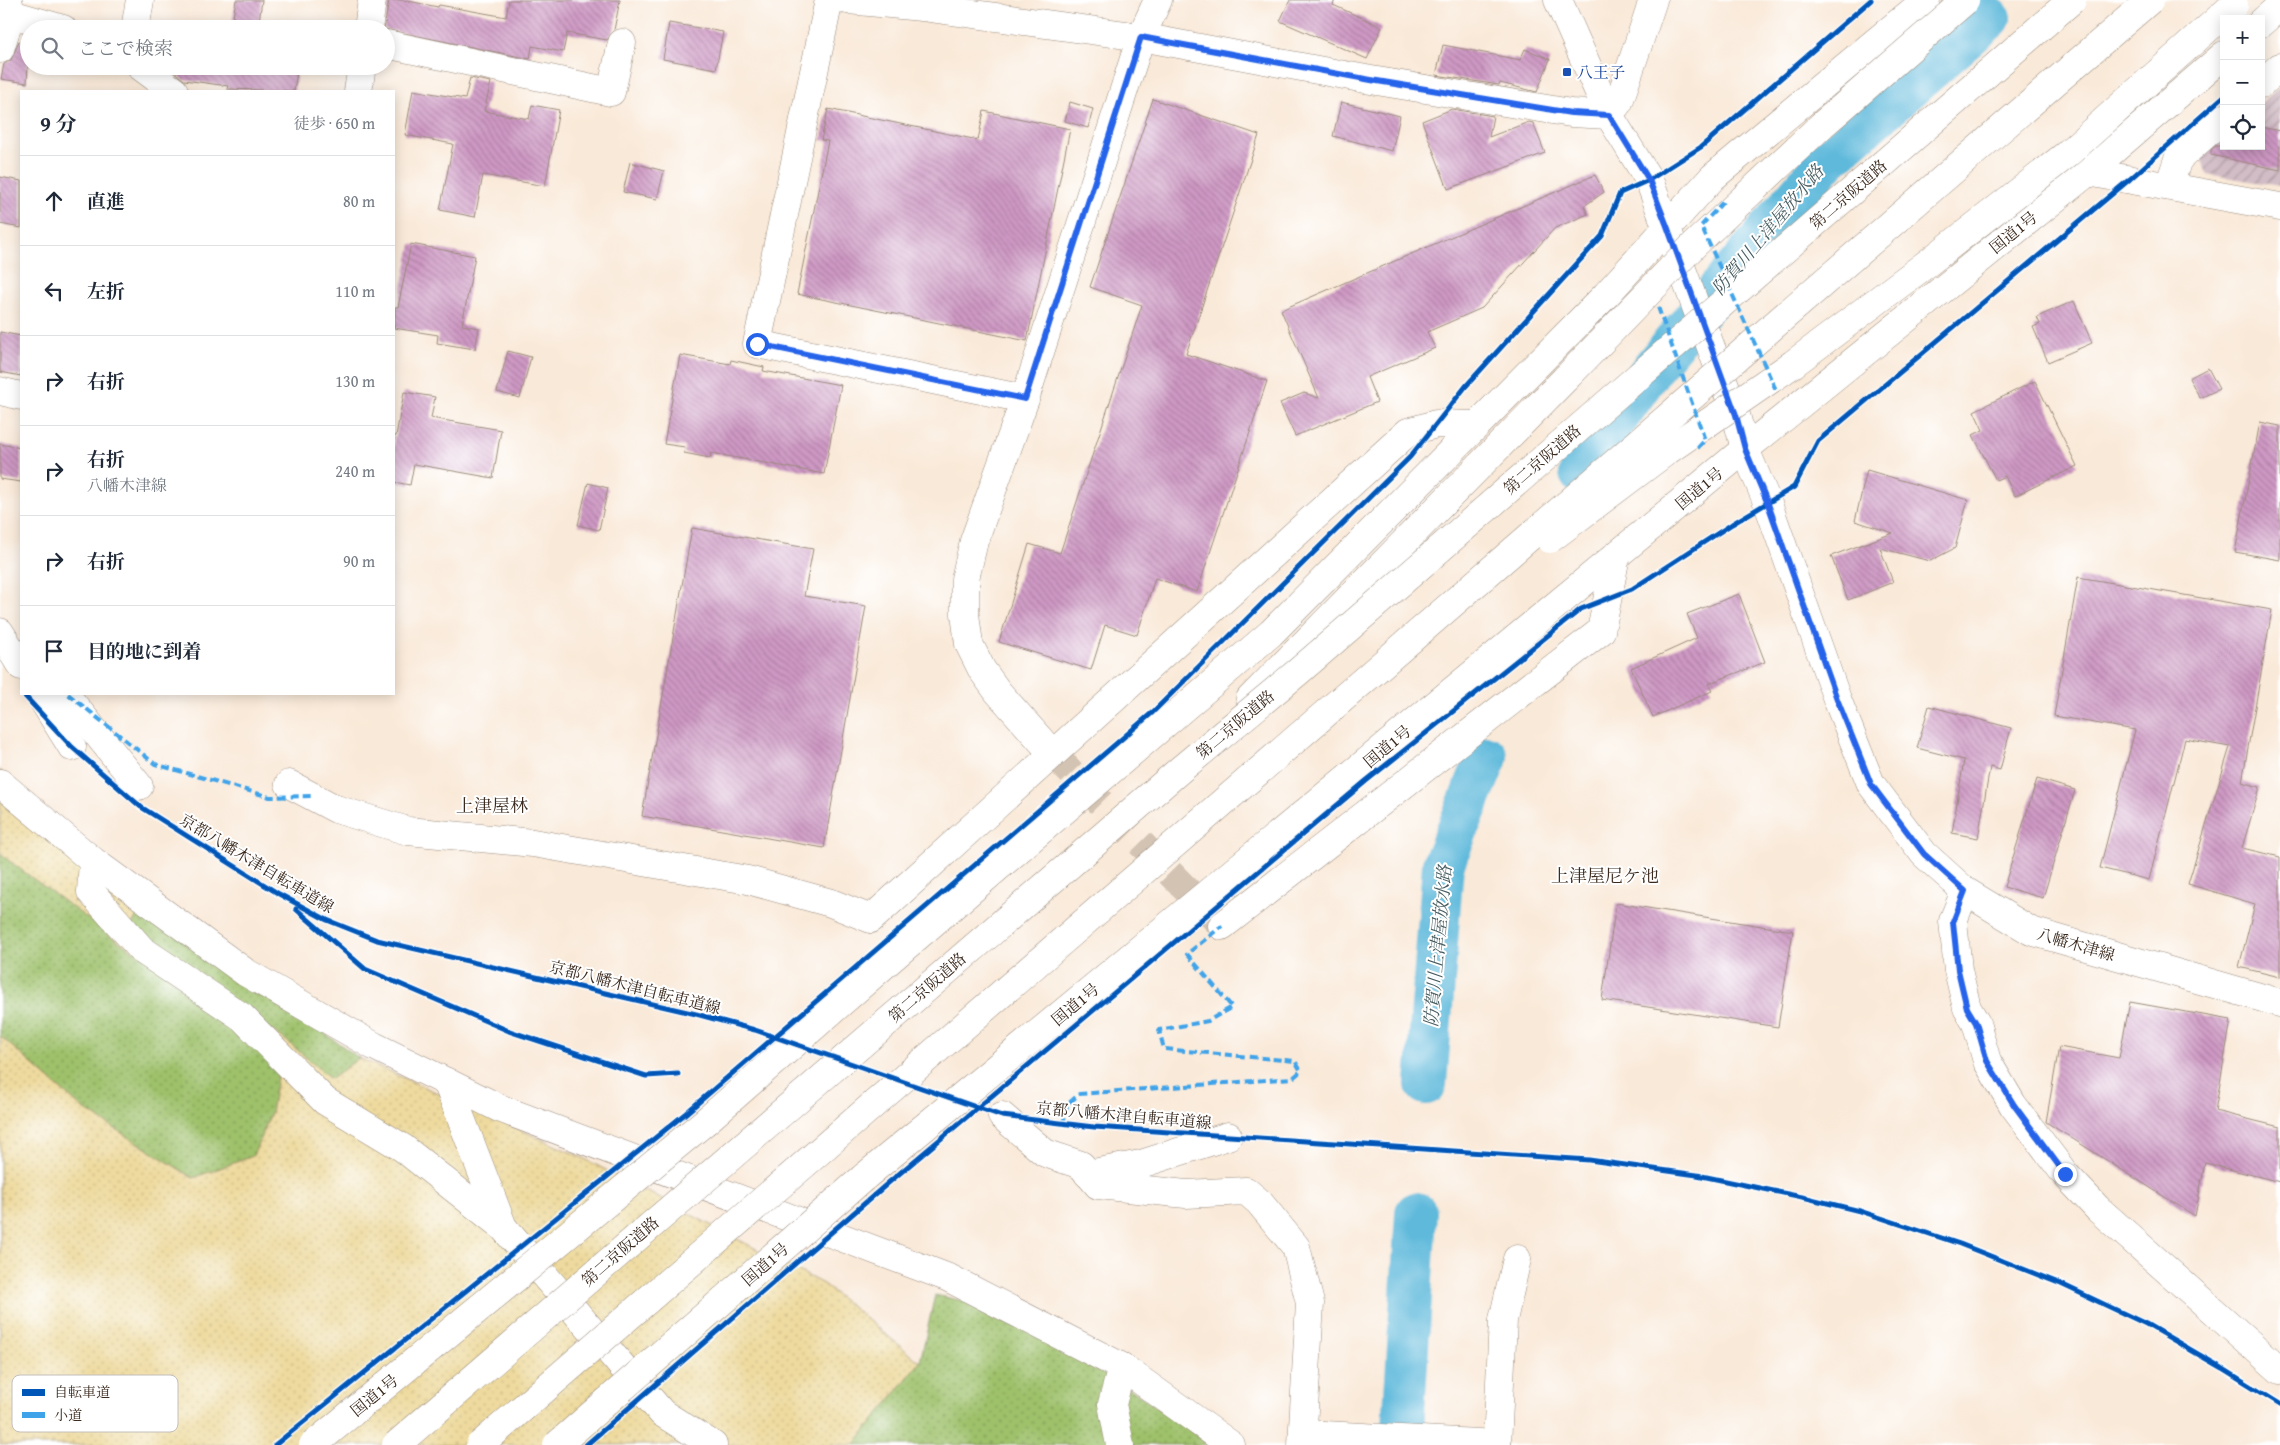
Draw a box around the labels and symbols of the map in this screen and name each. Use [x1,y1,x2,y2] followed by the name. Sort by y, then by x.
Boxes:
[1577,60,1625,84] place label: 八王子
[1561,66,1573,78] marker: 八王子
[1804,153,1892,235] street label: 第二京阪道路
[1705,157,1831,300] water label: 防賀川上津屋放水路
[1984,205,2042,259] street label: 国道1号
[746,333,769,356] route start
[1498,418,1586,500] street label: 第二京阪道路
[1670,461,1728,515] street label: 国道1号
[1191,684,1279,764] street label: 第二京阪道路
[1358,719,1416,773] street label: 国道1号
[456,792,528,819] district label: 上津屋林
[175,807,339,919] street label: 京都八幡木津自転車道線
[1417,862,1458,1028] water label: 防賀川上津屋放水路
[1551,862,1659,889] district label: 上津屋尼ケ池
[2034,921,2118,967] street label: 八幡木津線
[883,946,971,1028] street label: 第二京阪道路
[547,954,723,1020] street label: 京都八幡木津自転車道線
[1046,977,1104,1031] street label: 国道1号
[1035,1095,1213,1135] street label: 京都八幡木津自転車道線
[2054,1163,2077,1186] route end
[576,1210,664,1292] street label: 第二京阪道路
[736,1237,794,1291] street label: 国道1号
[345,1368,403,1422] street label: 国道1号
[12,1375,178,1432] legend
[54,1382,110,1402] text: 自転車道
[54,1405,82,1425] text: 小道

